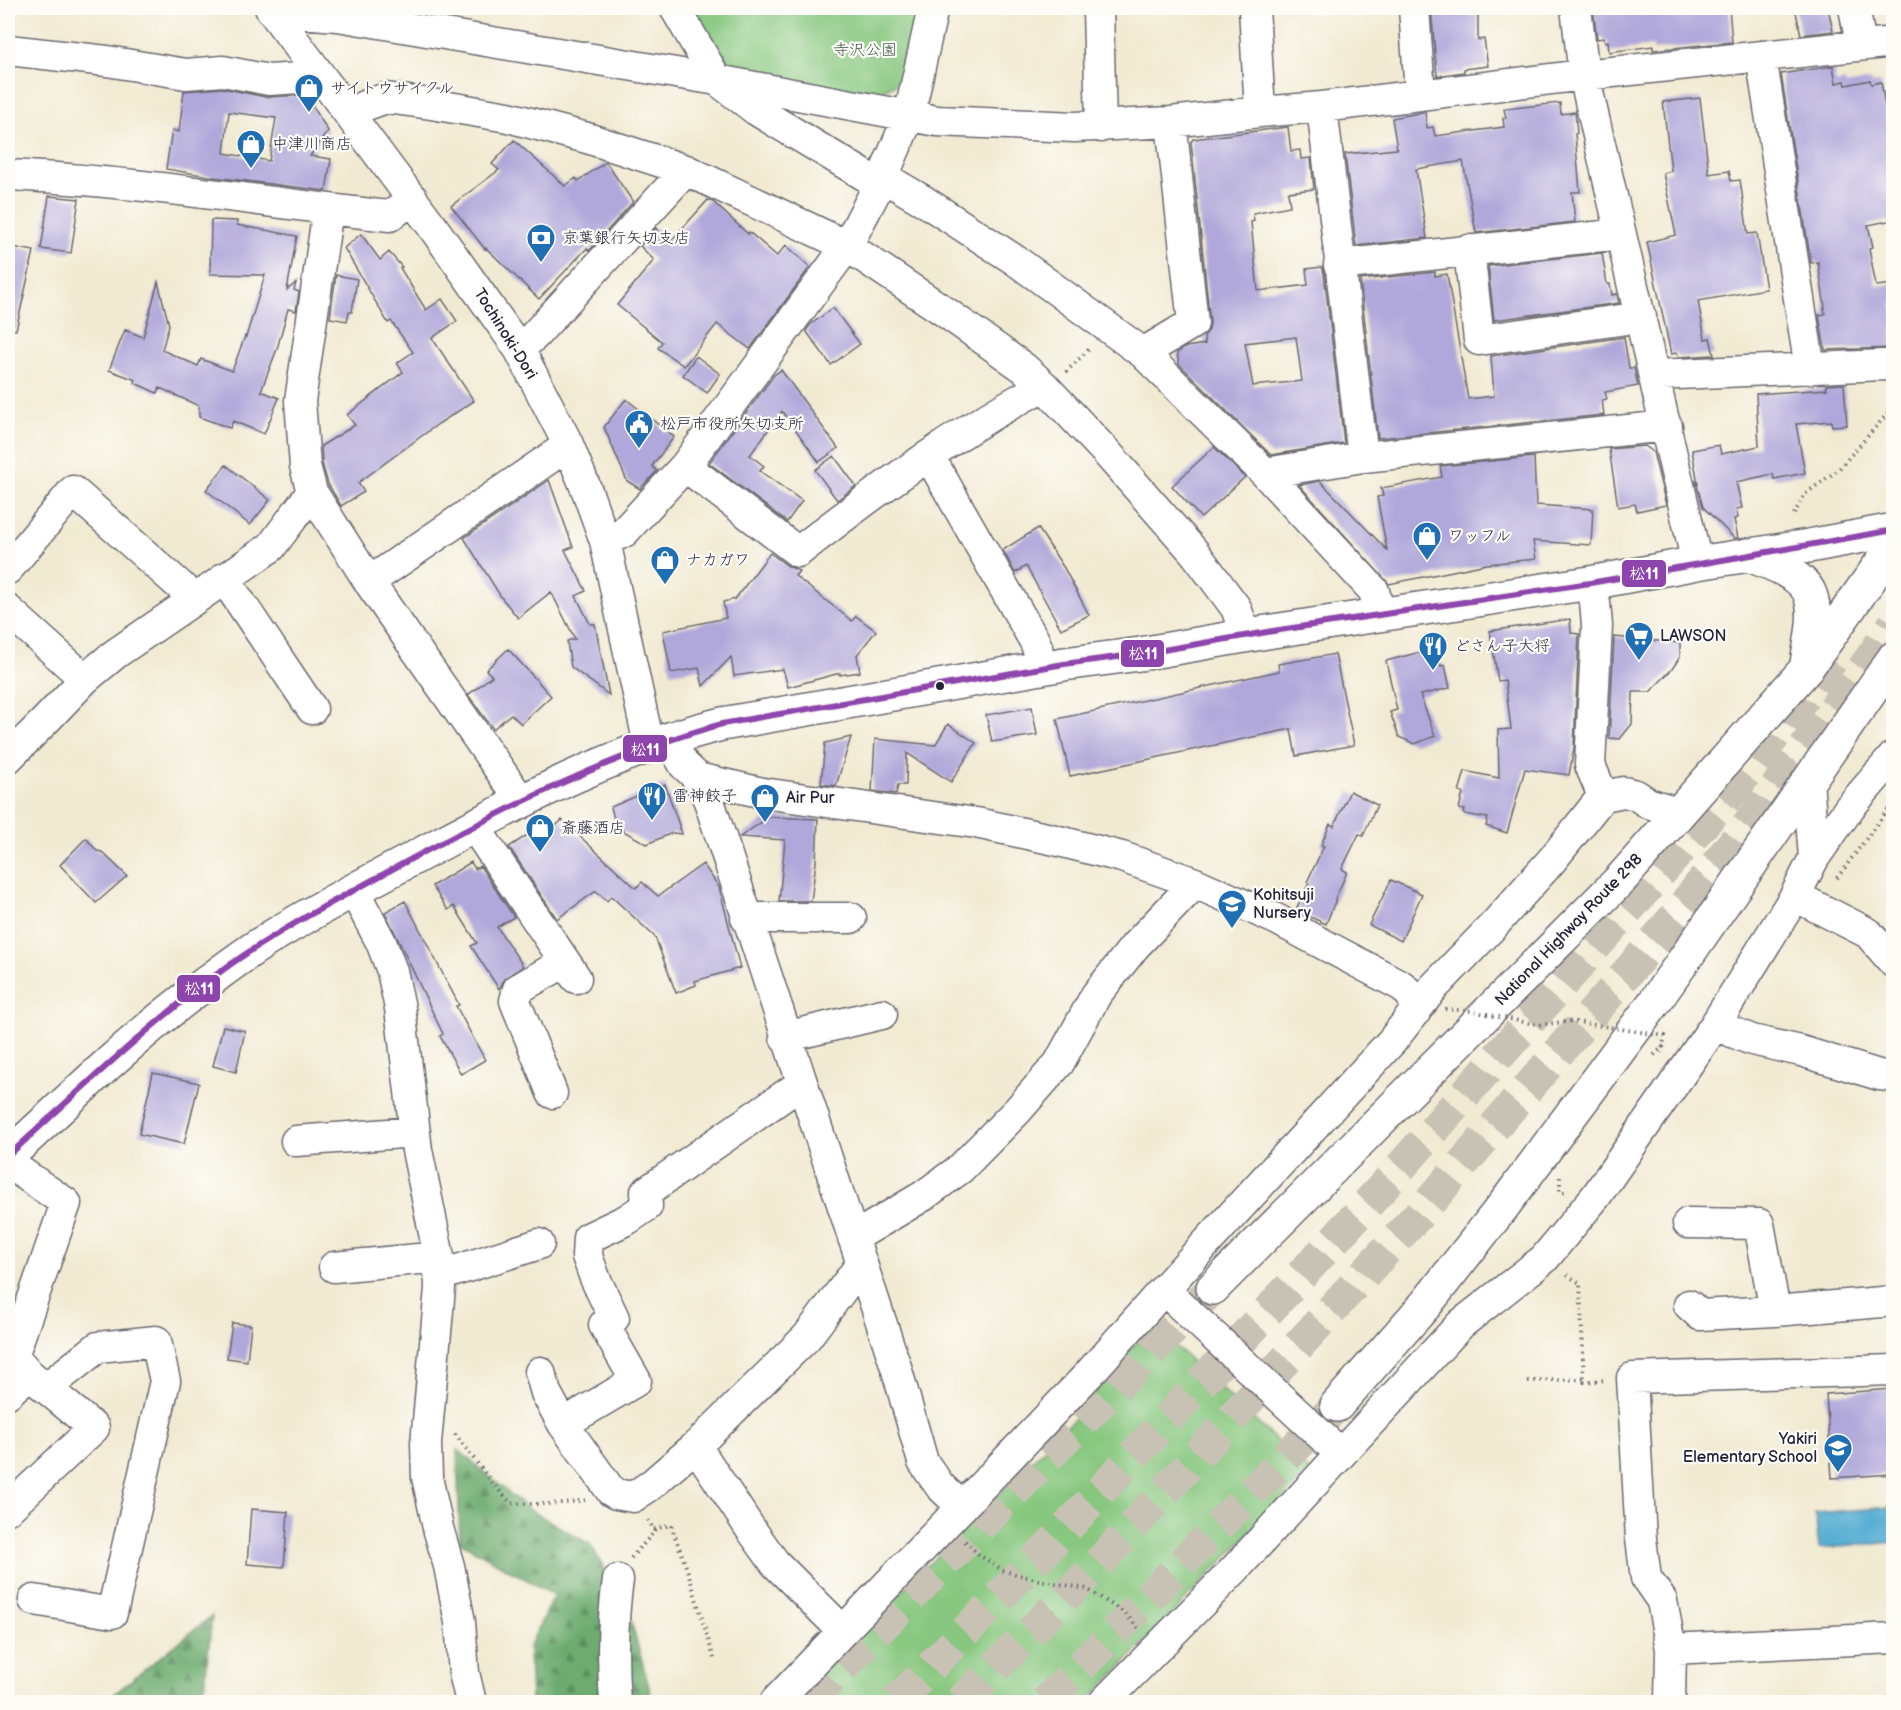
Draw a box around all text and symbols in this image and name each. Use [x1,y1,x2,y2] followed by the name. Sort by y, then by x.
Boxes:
[833,41,897,60] park label: 寺沢公園
[293,72,325,114] shop icon: サイトウサイクル
[330,79,454,98] place label: サイトウサイクル
[235,128,267,170] shop icon: 中津川商店
[272,135,352,154] place label: 中津川商店
[525,222,557,264] bank icon: 京葉銀行矢切支店
[562,229,690,248] place label: 京葉銀行矢切支店
[469,285,541,383] street label: Tochinoki-Dori
[623,408,655,450] public building icon: 松戸市役所矢切支所
[660,415,804,434] place label: 松戸市役所矢切支所
[1411,520,1443,562] shop icon: ワッフル
[1448,527,1511,546] place label: ワッフル
[649,544,681,586] shop icon: ナカガワ
[686,551,750,570] place label: ナカガワ
[1621,559,1667,588] line badge: 松11
[1629,565,1659,584] text: 松11
[1623,620,1655,662] supermarket icon: LAWSON
[1660,627,1726,646] place label: LAWSON
[1417,630,1449,672] restaurant icon: どさん子大将
[1454,637,1550,656] place label: どさん子大将
[1120,639,1165,668] line badge: 松11
[1128,645,1158,664] text: 松11
[934,680,946,692] unlabelled marker
[622,734,668,763] line badge: 松11
[630,741,660,760] text: 松11
[636,780,668,822] restaurant icon: 雷神餃子
[749,782,781,824] shop icon: Air Pur
[673,787,737,806] place label: 雷神餃子
[786,789,835,808] place label: Air Pur
[524,812,556,854] shop icon: 斎藤酒店
[561,819,625,838] place label: 斎藤酒店
[1491,850,1647,1010] street label: National Highway Route 298
[1253,886,1314,923] place label: Kohitsuji Nursery
[1216,888,1248,930] school or university icon: Kohitsuji Nursery
[176,974,221,1003] line badge: 松11
[184,980,214,999] text: 松11
[1683,1430,1817,1467] place label: Yakiri Elementary School
[1822,1432,1854,1474] school or university icon: Yakiri Elementary School

